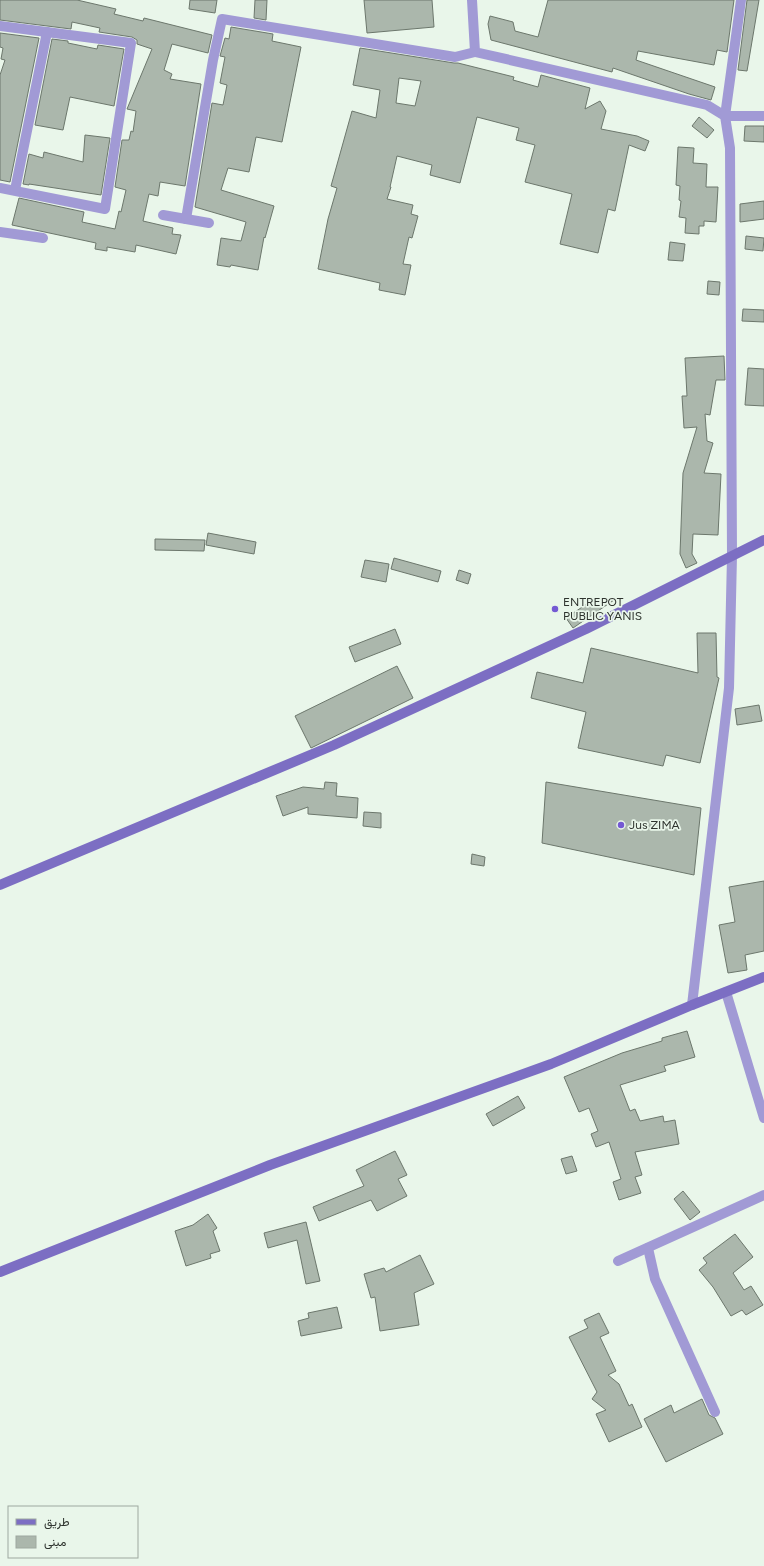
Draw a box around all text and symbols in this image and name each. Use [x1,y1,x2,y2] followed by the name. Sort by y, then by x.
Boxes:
[563,595,642,623] place label: ENTREPOT PUBLIC YANIS
[550,604,560,614] marker: ENTREPOT PUBLIC YANIS
[629,818,680,832] place label: Jus ZIMA
[616,820,626,830] marker: Jus ZIMA
[8,1506,138,1558] legend
[44,1515,70,1530] text: طريق
[44,1535,66,1550] text: مبنى

